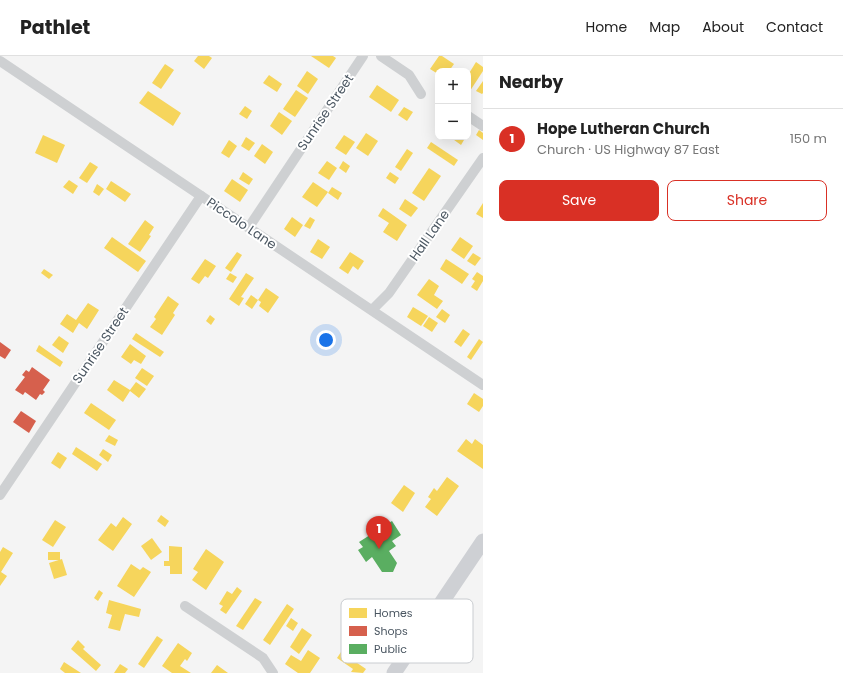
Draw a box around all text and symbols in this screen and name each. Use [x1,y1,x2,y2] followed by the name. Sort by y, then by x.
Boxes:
[20,14,90,41] text: Pathlet
[585,17,627,37] text: Home
[649,17,680,37] text: Map
[702,17,744,37] text: About
[766,17,823,37] text: Contact
[435,68,471,140] map controls
[435,68,471,104] button: +
[293,70,358,154] street label: Sunrise Street
[499,70,563,94] text: Nearby
[435,104,471,140] button: −
[537,118,710,139] text: Hope Lutheran Church
[510,129,514,148] text: 1
[790,129,827,148] text: 150 m
[537,140,720,159] text: Church · US Highway 87 East
[499,180,659,221] button: Save
[667,180,827,221] button: Share
[203,193,280,254] street label: Piccolo Lane
[405,206,454,265] street label: Hall Lane
[68,303,133,387] street label: Sunrise Street
[316,330,336,350] your location
[366,516,392,549] pin: 1
[341,599,473,663] legend
[374,605,413,621] text: Homes
[374,623,408,639] text: Shops
[374,641,407,657] text: Public

